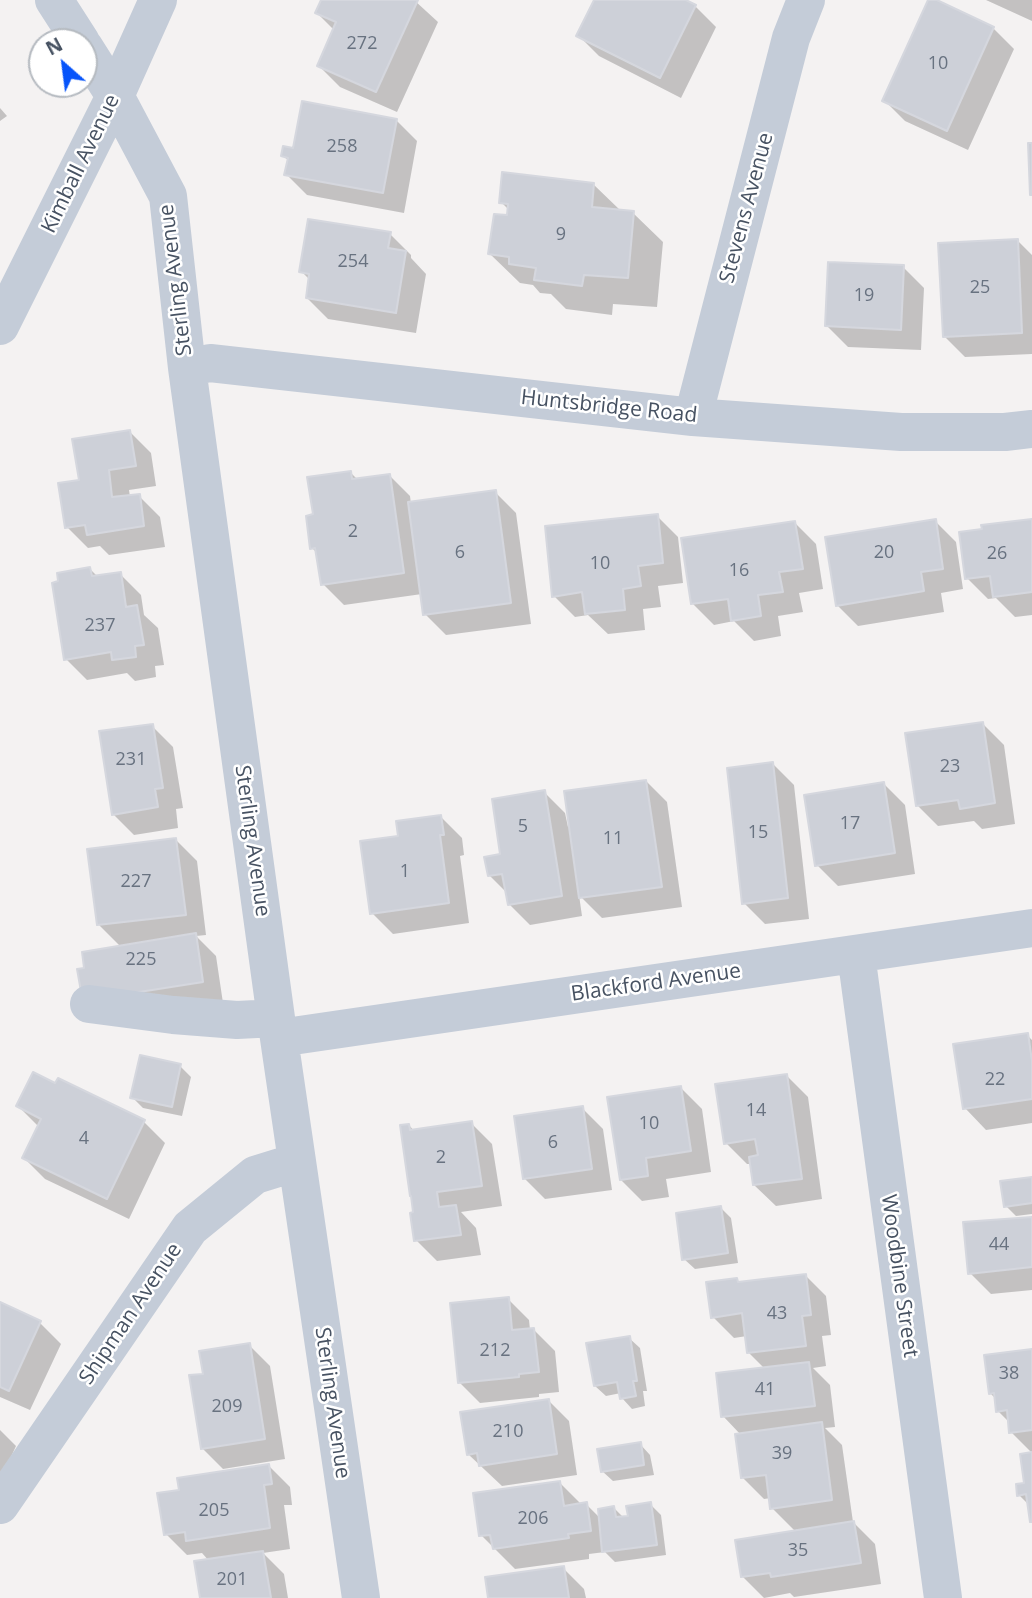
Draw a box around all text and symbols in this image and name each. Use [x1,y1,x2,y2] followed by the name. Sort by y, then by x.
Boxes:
[28,28,98,98] north arrow
[41,31,67,61] text: N
[347,33,377,55] house number: 272
[928,53,948,75] house number: 10
[37,90,125,238] street label: Kimball Avenue
[715,130,779,286] street label: Stevens Avenue
[327,136,357,158] house number: 258
[154,203,198,357] street label: Sterling Avenue
[556,224,566,246] house number: 9
[338,251,368,273] house number: 254
[970,277,990,299] house number: 25
[854,285,874,307] house number: 19
[520,385,698,429] street label: Huntsbridge Road
[348,521,358,543] house number: 2
[455,542,465,564] house number: 6
[874,542,894,564] house number: 20
[987,543,1007,565] house number: 26
[590,553,610,575] house number: 10
[729,560,749,582] house number: 16
[85,615,115,637] house number: 237
[116,749,146,771] house number: 231
[940,756,960,778] house number: 23
[229,764,275,918] street label: Sterling Avenue
[840,813,860,835] house number: 17
[518,816,528,838] house number: 5
[748,822,768,844] house number: 15
[603,828,623,850] house number: 11
[400,861,410,883] house number: 1
[121,871,151,893] house number: 227
[126,949,156,971] house number: 225
[569,959,743,1007] street label: Blackford Avenue
[985,1069,1005,1091] house number: 22
[746,1100,766,1122] house number: 14
[639,1113,659,1135] house number: 10
[79,1128,89,1150] house number: 4
[548,1132,558,1154] house number: 6
[436,1147,446,1169] house number: 2
[875,1193,923,1359] street label: Woodbine Street
[989,1234,1009,1256] house number: 44
[74,1239,188,1389] street label: Shipman Avenue
[767,1303,787,1325] house number: 43
[309,1326,355,1480] street label: Sterling Avenue
[480,1340,510,1362] house number: 212
[999,1363,1019,1385] house number: 38
[755,1379,775,1401] house number: 41
[212,1396,242,1418] house number: 209
[493,1421,523,1443] house number: 210
[772,1443,792,1465] house number: 39
[199,1500,229,1522] house number: 205
[518,1508,548,1530] house number: 206
[788,1540,808,1562] house number: 35
[217,1569,247,1591] house number: 201

